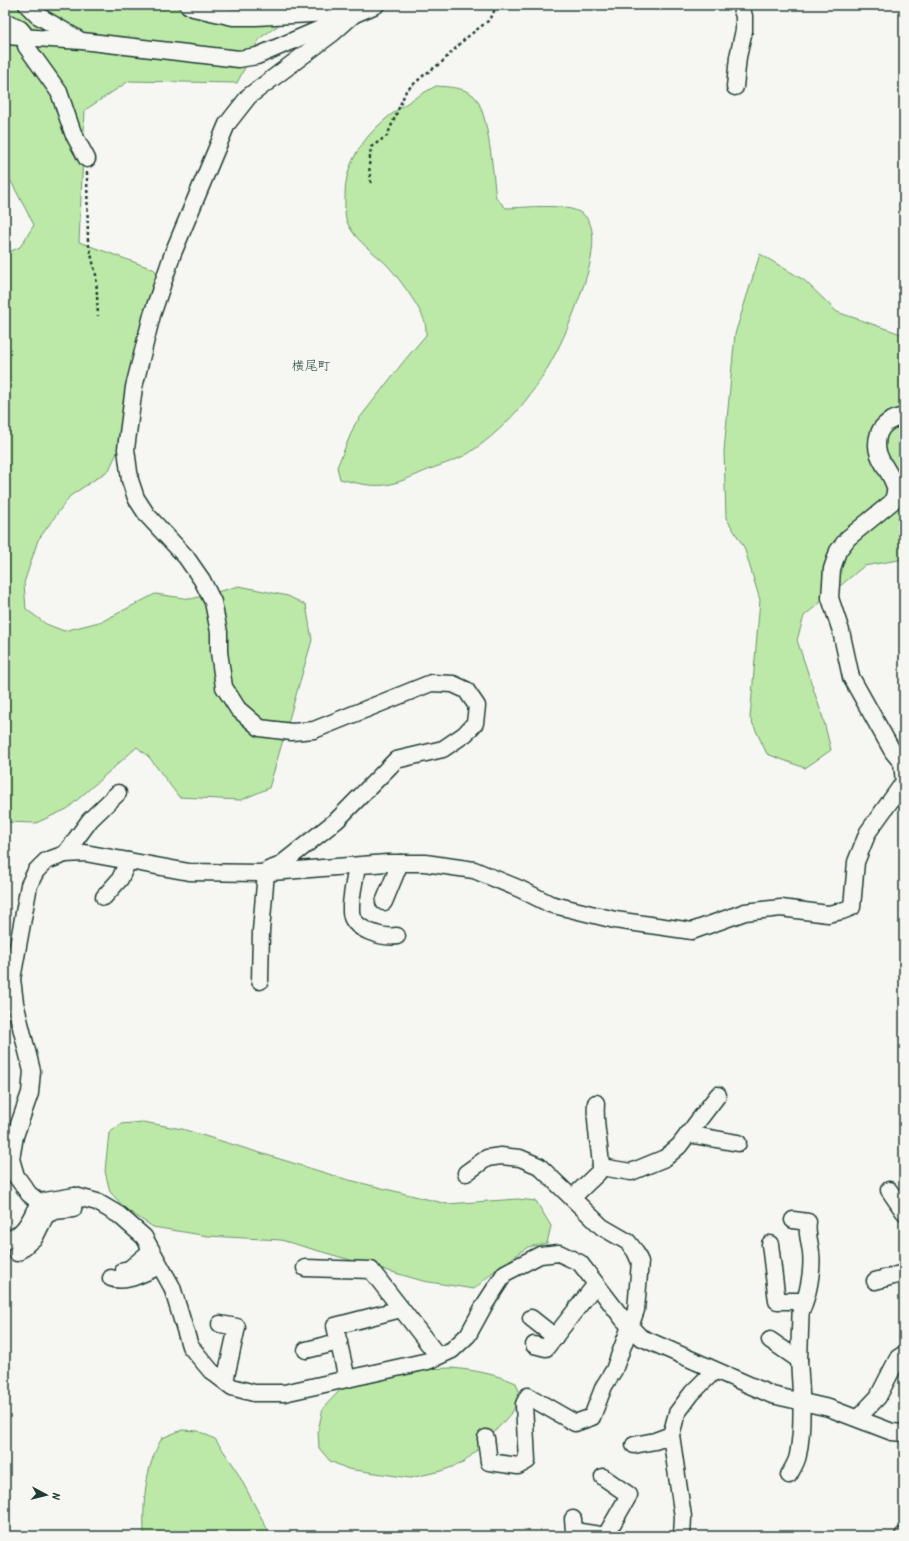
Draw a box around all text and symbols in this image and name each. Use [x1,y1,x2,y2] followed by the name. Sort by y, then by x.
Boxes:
[291,356,331,377] district label: 横尾町
[26,1475,66,1515] north arrow
[46,1492,64,1501] text: N

